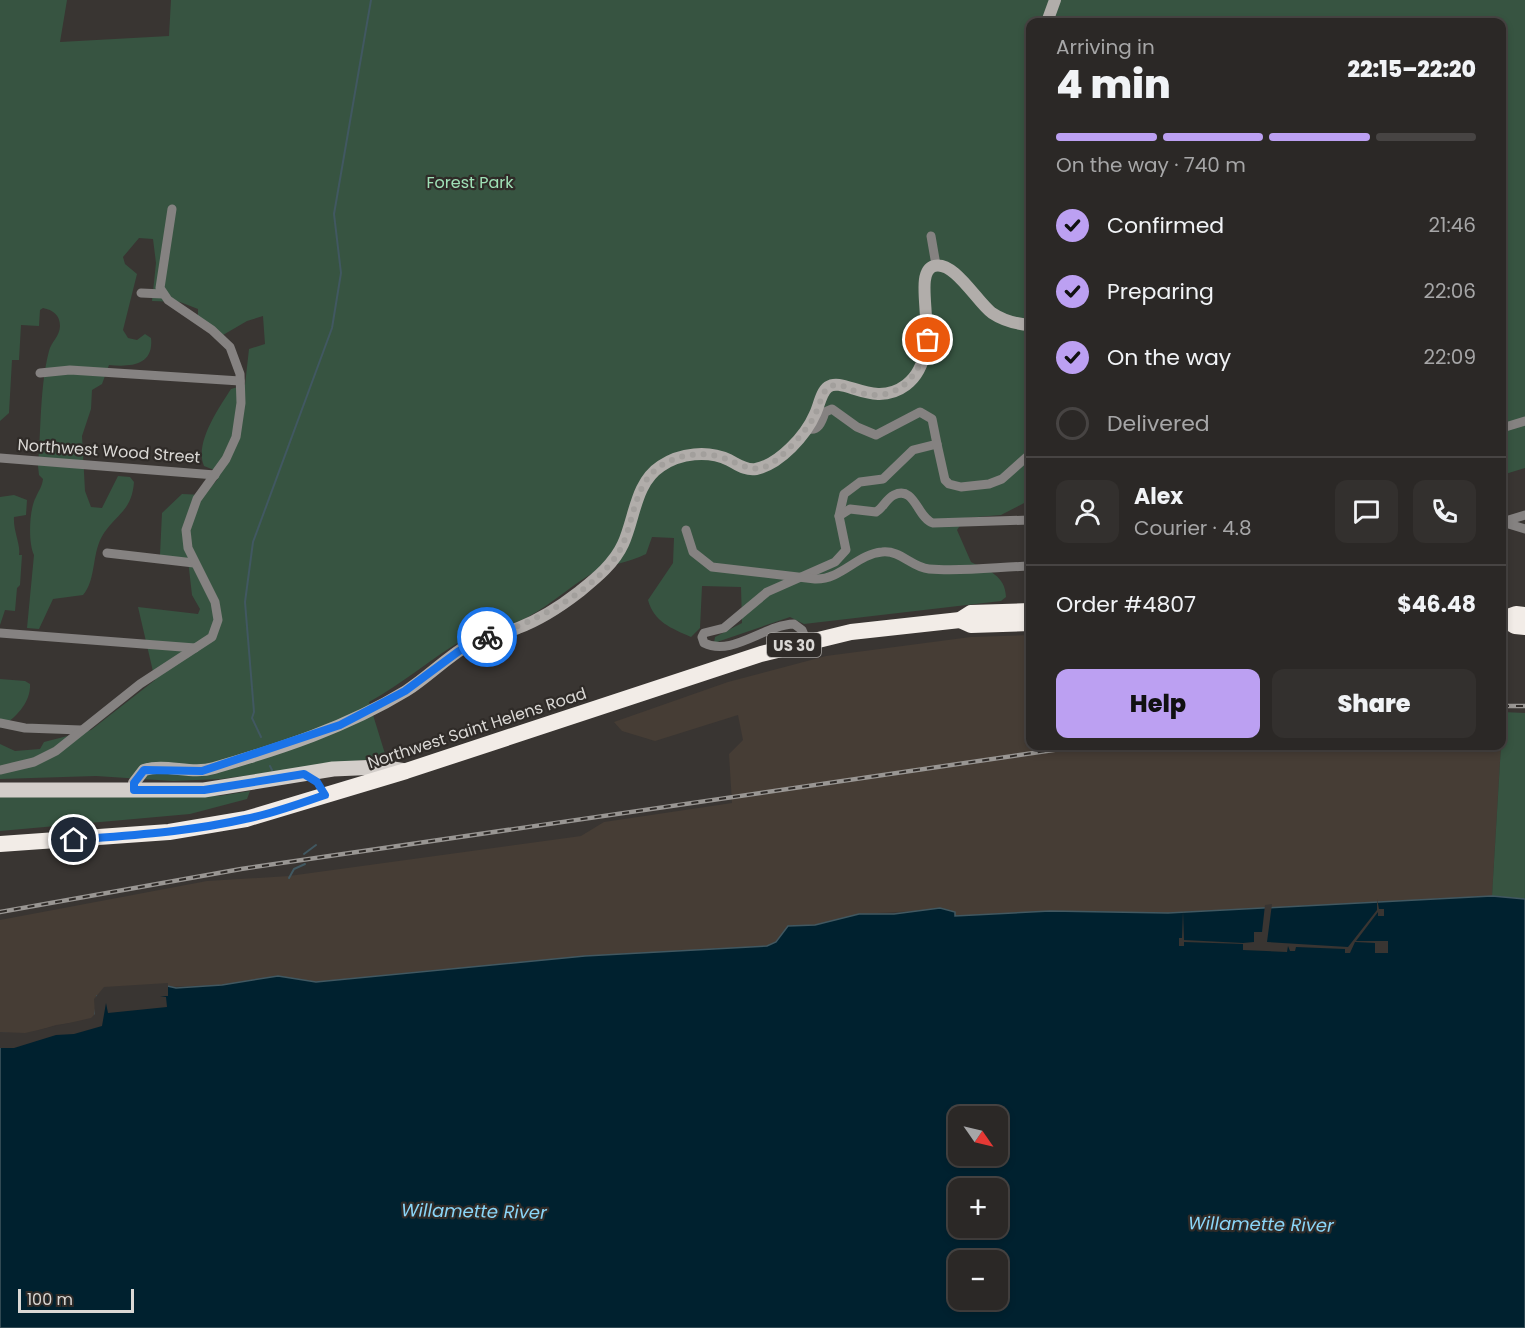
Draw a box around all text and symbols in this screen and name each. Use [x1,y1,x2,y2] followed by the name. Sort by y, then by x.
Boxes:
[1056,33,1155,61] text: Arriving in
[1348,54,1476,85] text: 22:15–22:20
[1056,57,1171,112] text: 4 min
[1056,151,1246,179] text: On the way · 740 m
[427,171,514,194] park label: Forest Park
[1056,209,1089,242] icon: check
[1107,210,1224,241] text: Confirmed
[1429,211,1476,239] text: 21:46
[1056,275,1089,308] icon: check
[1107,276,1214,307] text: Preparing
[1423,277,1476,305] text: 22:06
[902,314,953,365] pin
[911,323,944,356] icon: bag
[1056,341,1089,374] icon: check
[1107,342,1231,373] text: On the way
[1424,343,1476,371] text: 22:09
[1107,408,1210,439] text: Delivered
[17,433,201,469] street label: Northwest Wood Street
[1056,480,1119,543] button: person
[1335,480,1398,543] button: chat
[1413,480,1476,543] button: phone
[1134,481,1183,512] text: Alex
[1134,514,1252,542] text: Courier · 4.8
[1056,589,1196,620] text: Order #4807
[1397,589,1476,620] text: $46.48
[457,607,517,667] courier
[471,621,504,654] icon: bike
[767,633,821,657] road number: US 30
[1056,669,1260,738] button: Help
[1272,669,1476,738] button: Share
[365,682,589,774] street label: Northwest Saint Helens Road
[48,814,99,865] pin
[57,823,90,856] icon: home
[948,1106,1008,1166] north arrow
[948,1106,1008,1310] map controls
[948,1178,1008,1238] button: +
[401,1197,548,1225] water label: Willamette River
[1188,1210,1335,1238] water label: Willamette River
[948,1250,1008,1310] button: −
[18,1286,134,1314] scale bar
[27,1288,73,1311] text: 100 m

